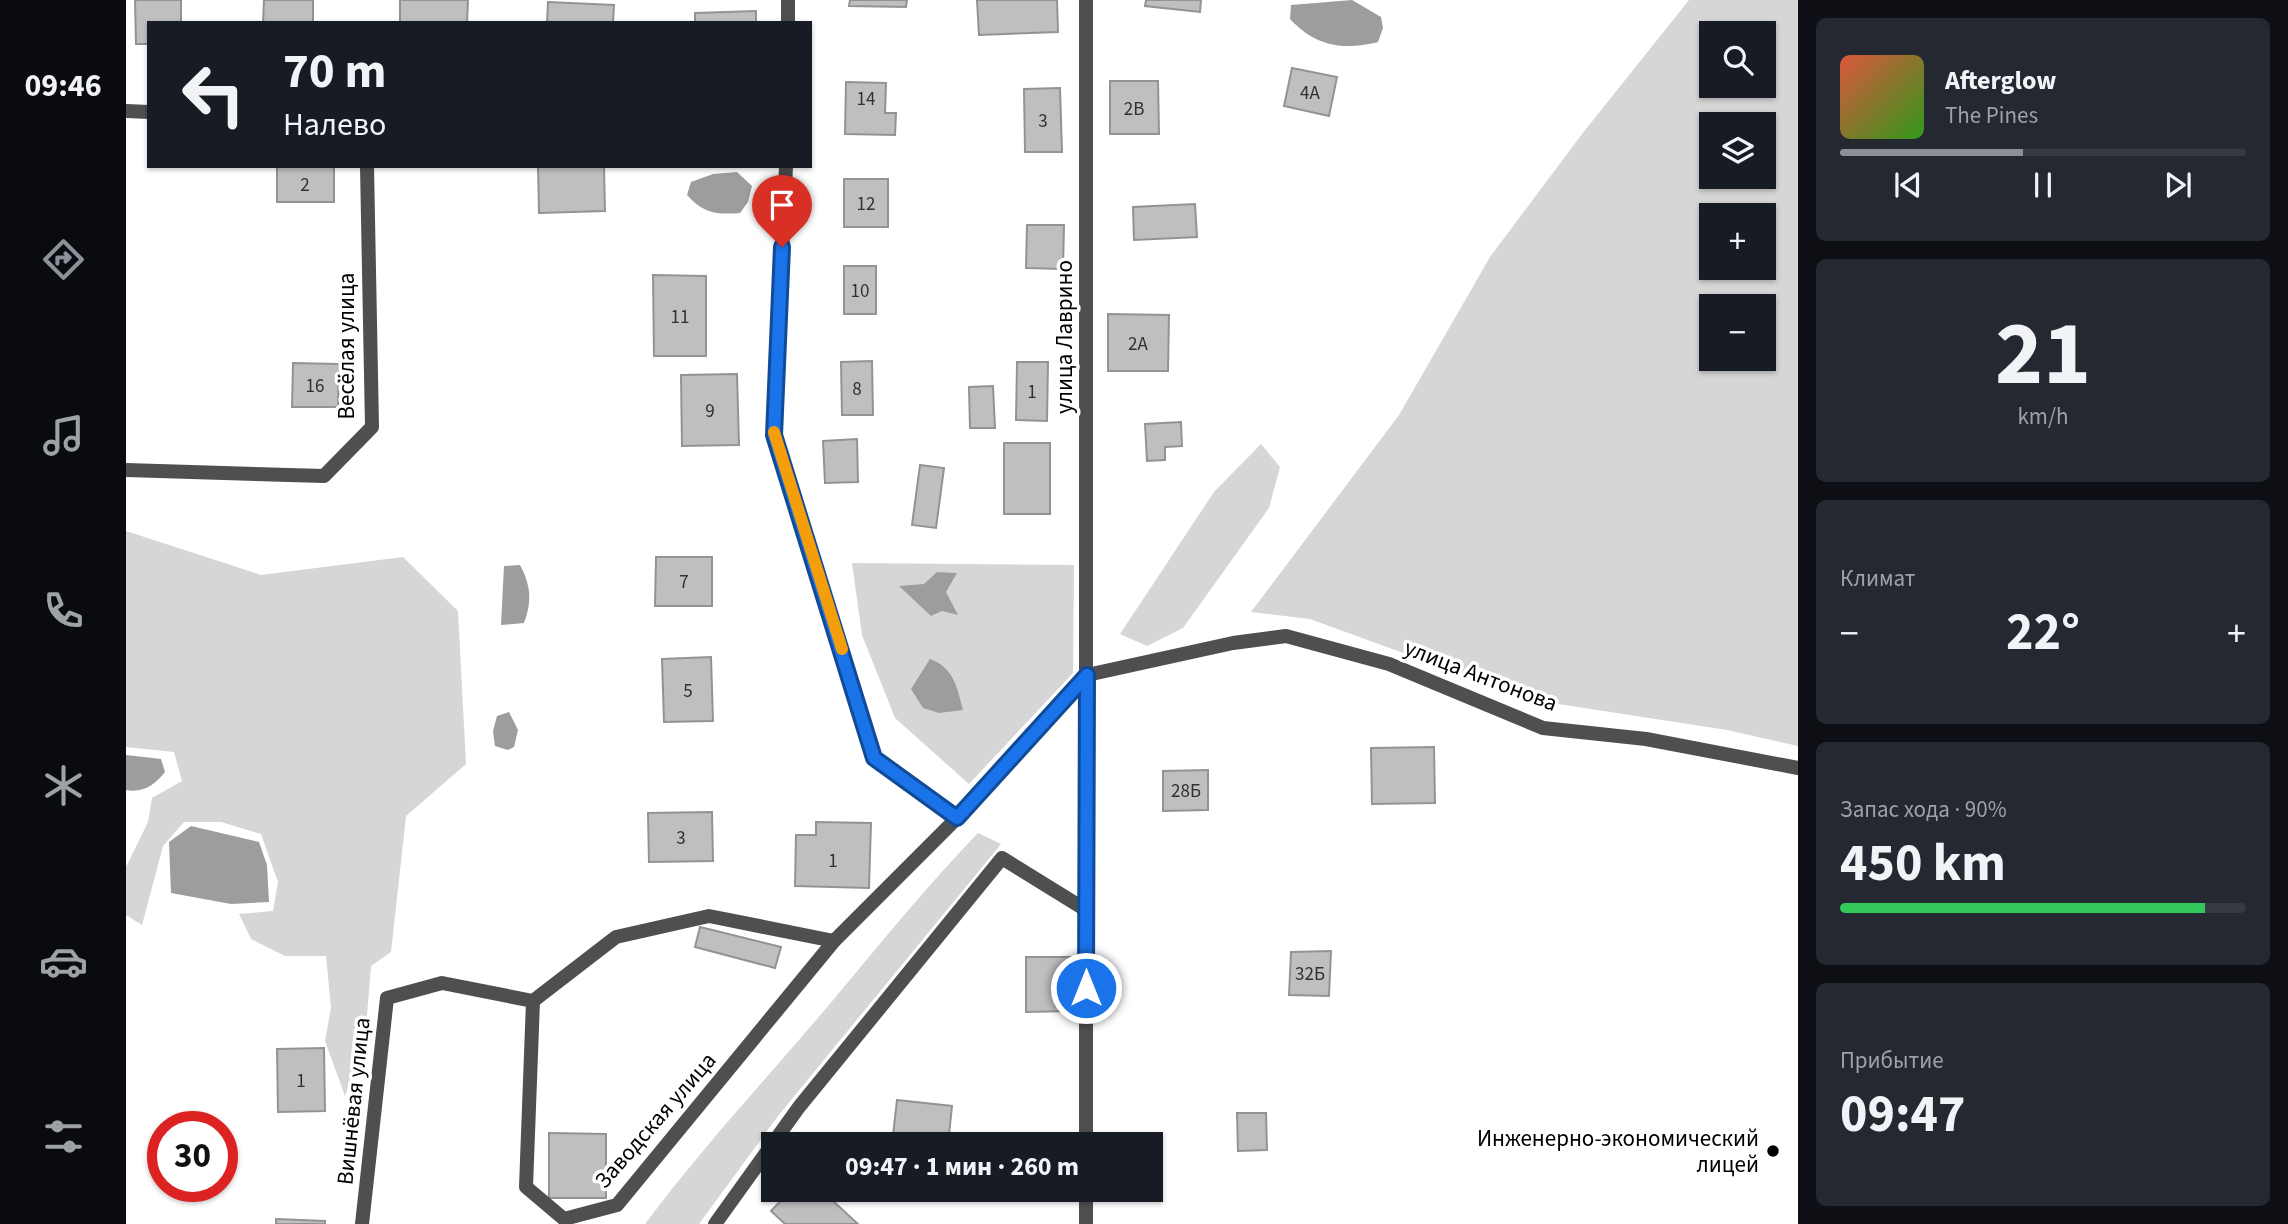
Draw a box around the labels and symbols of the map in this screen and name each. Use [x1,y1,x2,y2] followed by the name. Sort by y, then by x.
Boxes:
[1300,80,1321,107] house number: 4А
[857,86,875,113] house number: 14
[1124,96,1144,123] house number: 2В
[1038,108,1048,135] house number: 3
[300,172,310,199] house number: 2
[752,175,812,247] pin
[857,191,875,218] house number: 12
[1048,260,1081,414] street label: улица Лаврино
[330,273,363,419] street label: Весёлая улица
[851,278,869,305] house number: 10
[671,304,689,331] house number: 11
[1128,331,1149,358] house number: 2А
[306,373,324,400] house number: 16
[852,376,862,403] house number: 8
[1027,379,1037,406] house number: 1
[705,398,715,425] house number: 9
[679,569,689,596] house number: 7
[1399,631,1562,720] street label: улица Антонова
[683,678,693,705] house number: 5
[1171,778,1201,805] house number: 28Б
[676,825,686,852] house number: 3
[828,848,838,875] house number: 1
[1049,951,1123,1025] position arrow
[1295,961,1325,988] house number: 32Б
[328,1016,379,1186] street label: Вишнёвая улица
[587,1045,724,1196] street label: Заводская улица
[296,1068,306,1095] house number: 1
[147,1111,238,1202] speed limit sign: 30
[1477,1122,1759,1181] place label: Инженерно-экономический лицей
[1765,1143,1781,1159] marker: Инженерно-экономический лицей

